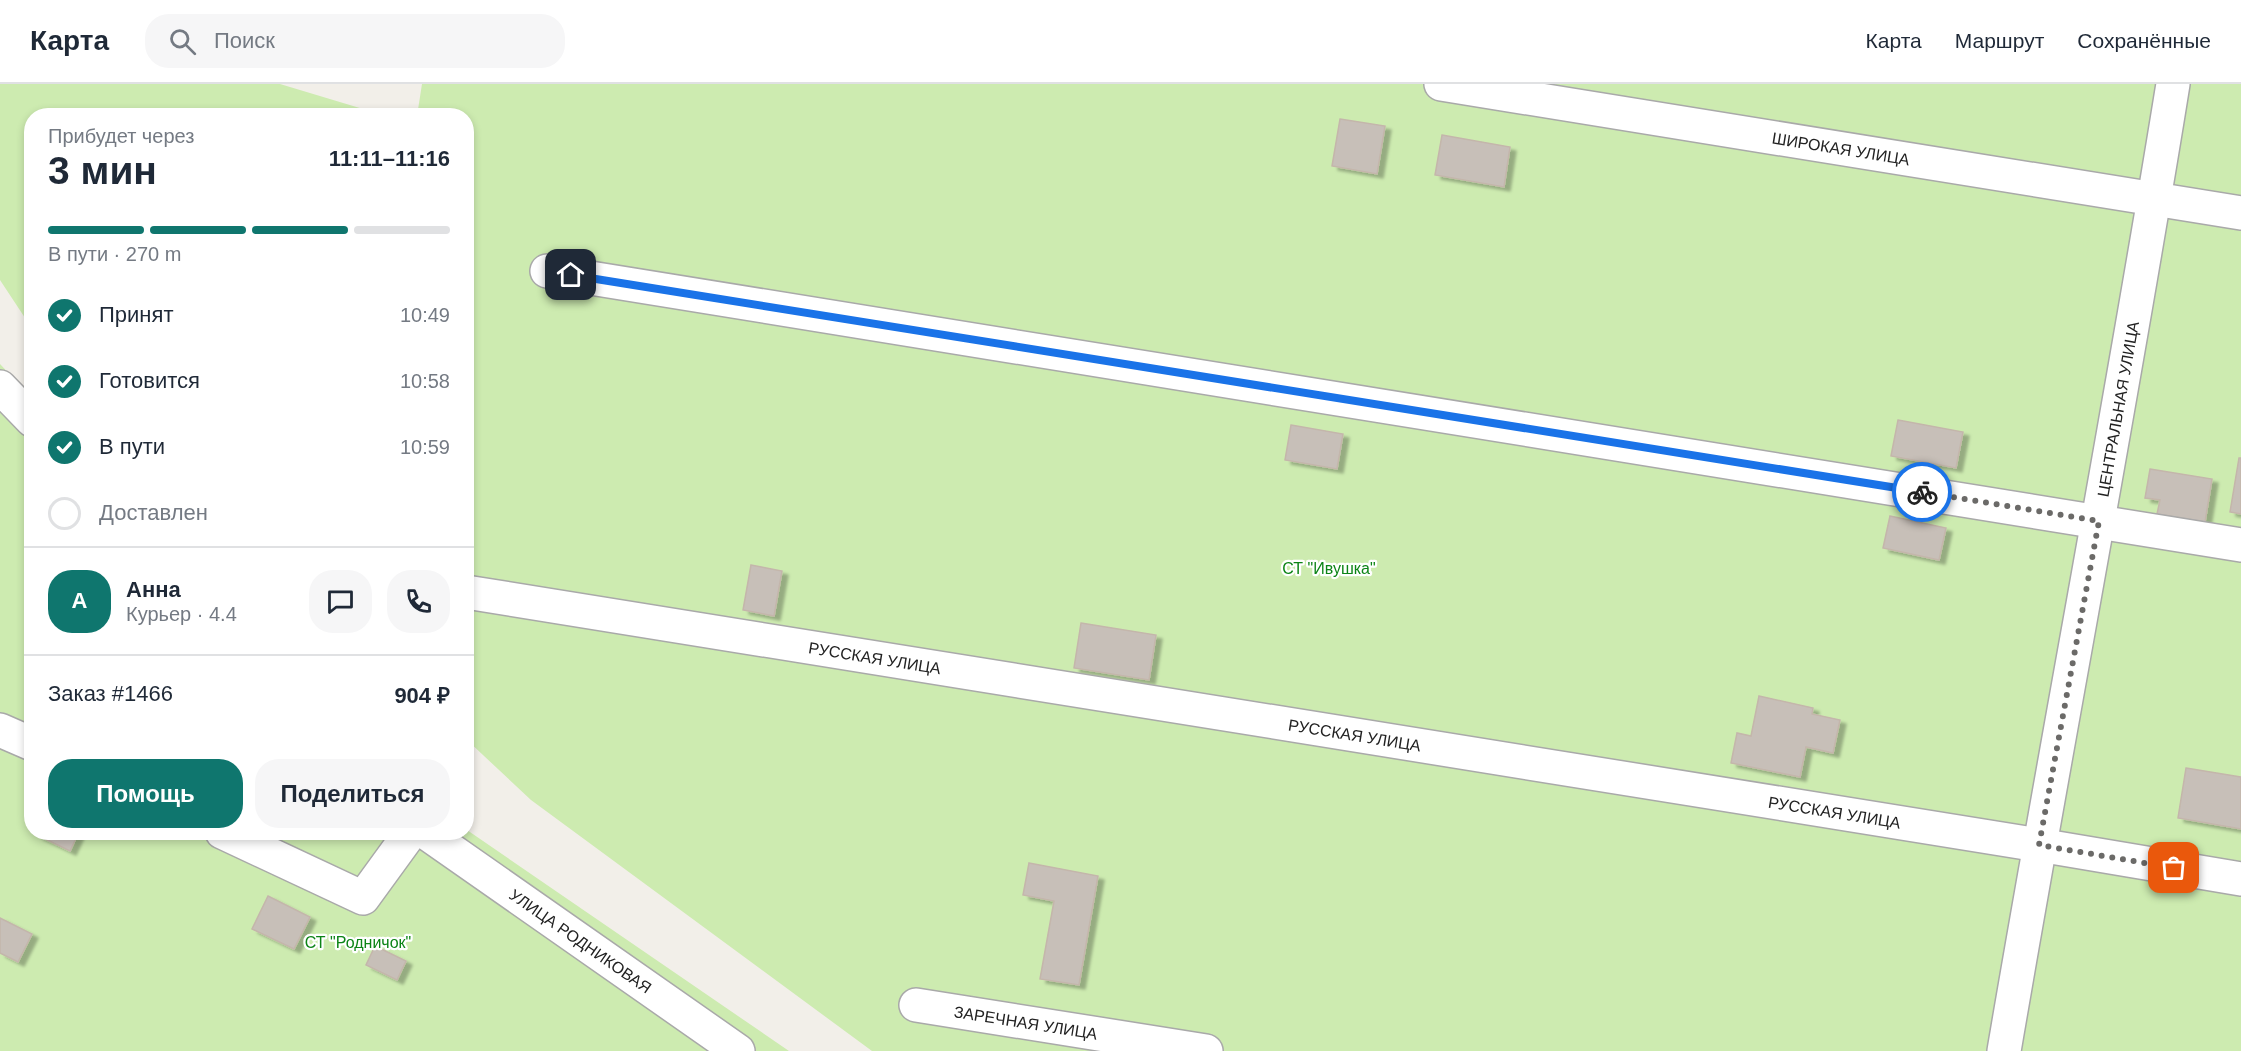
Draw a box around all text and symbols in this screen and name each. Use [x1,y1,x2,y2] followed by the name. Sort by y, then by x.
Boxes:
[145,14,565,68] search box
[30,25,109,56] text: Карта
[166,25,199,58] icon: search
[214,28,275,53] text: Поиск
[1866,29,1922,52] text: Карта
[1955,29,2044,52] text: Маршрут
[2077,29,2211,52] text: Сохранённые
[48,125,194,147] text: Прибудет через
[1771,129,1911,168] street label: ШИРОКАЯ УЛИЦА
[329,146,450,171] text: 11:11–11:16
[48,149,157,192] text: 3 мин
[48,243,181,265] text: В пути · 270 m
[545,249,596,300] pin
[554,258,587,291] icon: home
[48,299,81,332] icon: check
[99,302,173,327] text: Принят
[400,304,450,326] text: 10:49
[2094,320,2142,498] street label: ЦЕНТРАЛЬНАЯ УЛИЦА
[48,365,81,398] icon: check
[99,368,200,393] text: Готовится
[400,370,450,392] text: 10:58
[48,431,81,464] icon: check
[99,434,165,459] text: В пути
[400,436,450,458] text: 10:59
[1892,462,1952,522] courier
[1906,476,1939,509] icon: bike
[99,500,208,525] text: Доставлен
[1282,560,1376,577] park label: СТ "Ивушка"
[309,570,372,633] button: chat
[387,570,450,633] button: phone
[126,577,181,602] text: Анна
[72,588,87,613] text: А
[126,603,237,625] text: Курьер · 4.4
[807,639,942,677] street label: РУССКАЯ УЛИЦА
[48,681,173,706] text: Заказ #1466
[394,683,450,708] text: 904 ₽
[1287,716,1422,754] street label: РУССКАЯ УЛИЦА
[48,759,243,828] button: Помощь
[255,759,450,828] button: Поделиться
[1767,793,1902,831] street label: РУССКАЯ УЛИЦА
[2148,842,2199,893] pin
[2157,851,2190,884] icon: bag
[507,886,655,996] street label: УЛИЦА РОДНИКОВАЯ
[305,934,411,951] park label: СТ "Родничок"
[953,1003,1099,1042] street label: ЗАРЕЧНАЯ УЛИЦА

